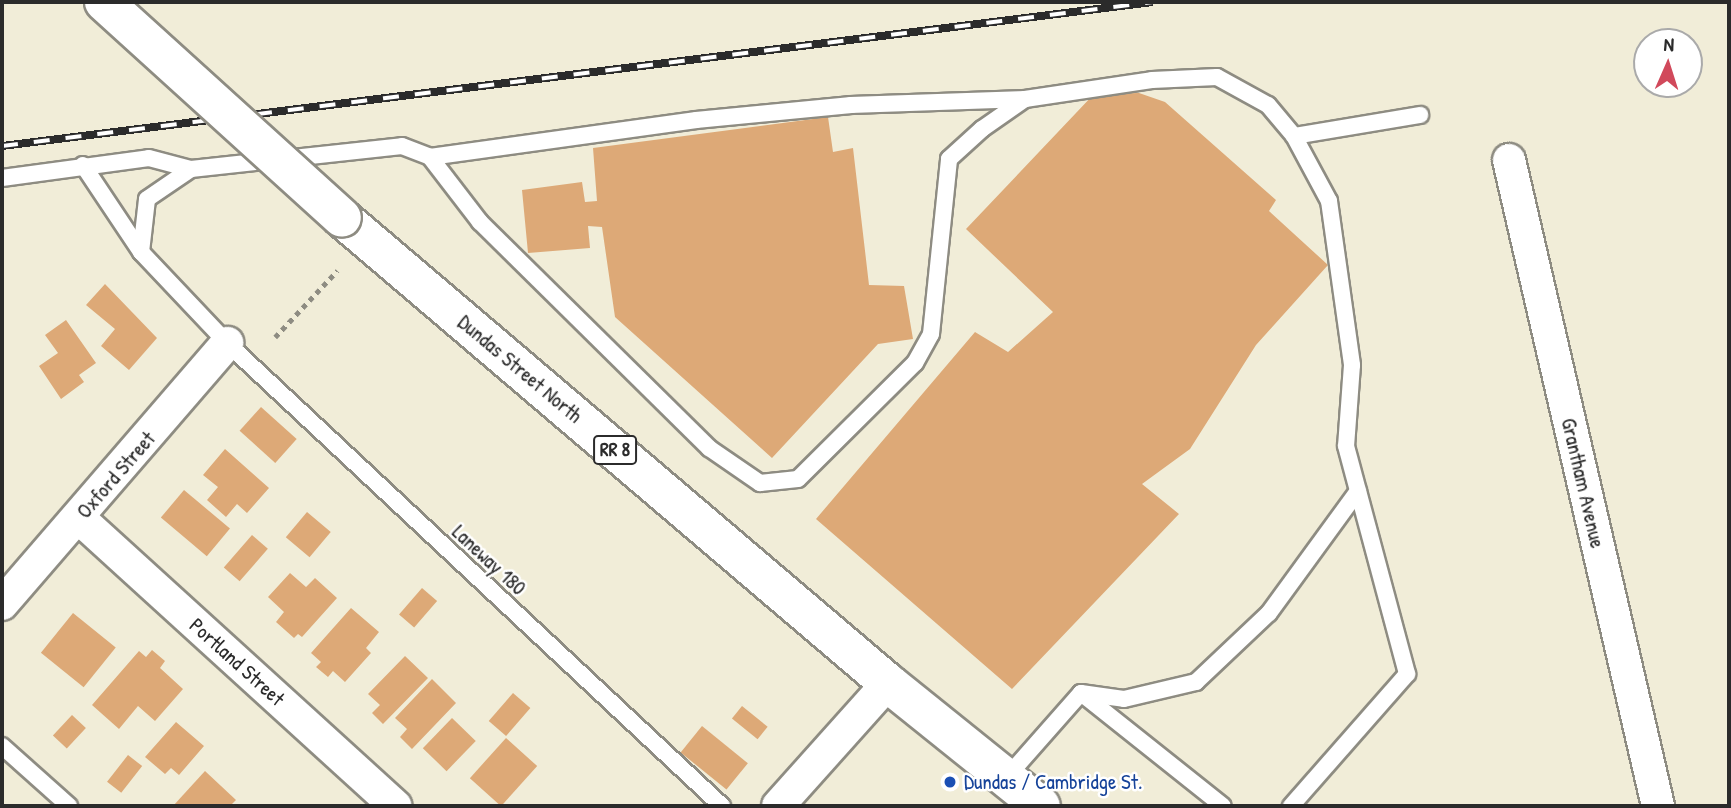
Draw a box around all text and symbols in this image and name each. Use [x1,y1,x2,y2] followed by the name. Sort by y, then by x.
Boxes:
[1633,28,1703,98] north arrow
[1663,31,1675,57] text: N
[453,310,587,428] street label: Dundas Street North
[1556,416,1610,550] street label: Grantham Avenue
[71,426,161,524] street label: Oxford Street
[592,435,638,466] road number: RR 8
[447,520,531,600] street label: Laneway 180
[184,613,290,711] street label: Portland Street
[964,769,1142,795] place label: Dundas / Cambridge St.
[942,774,958,790] marker: Dundas / Cambridge St.

